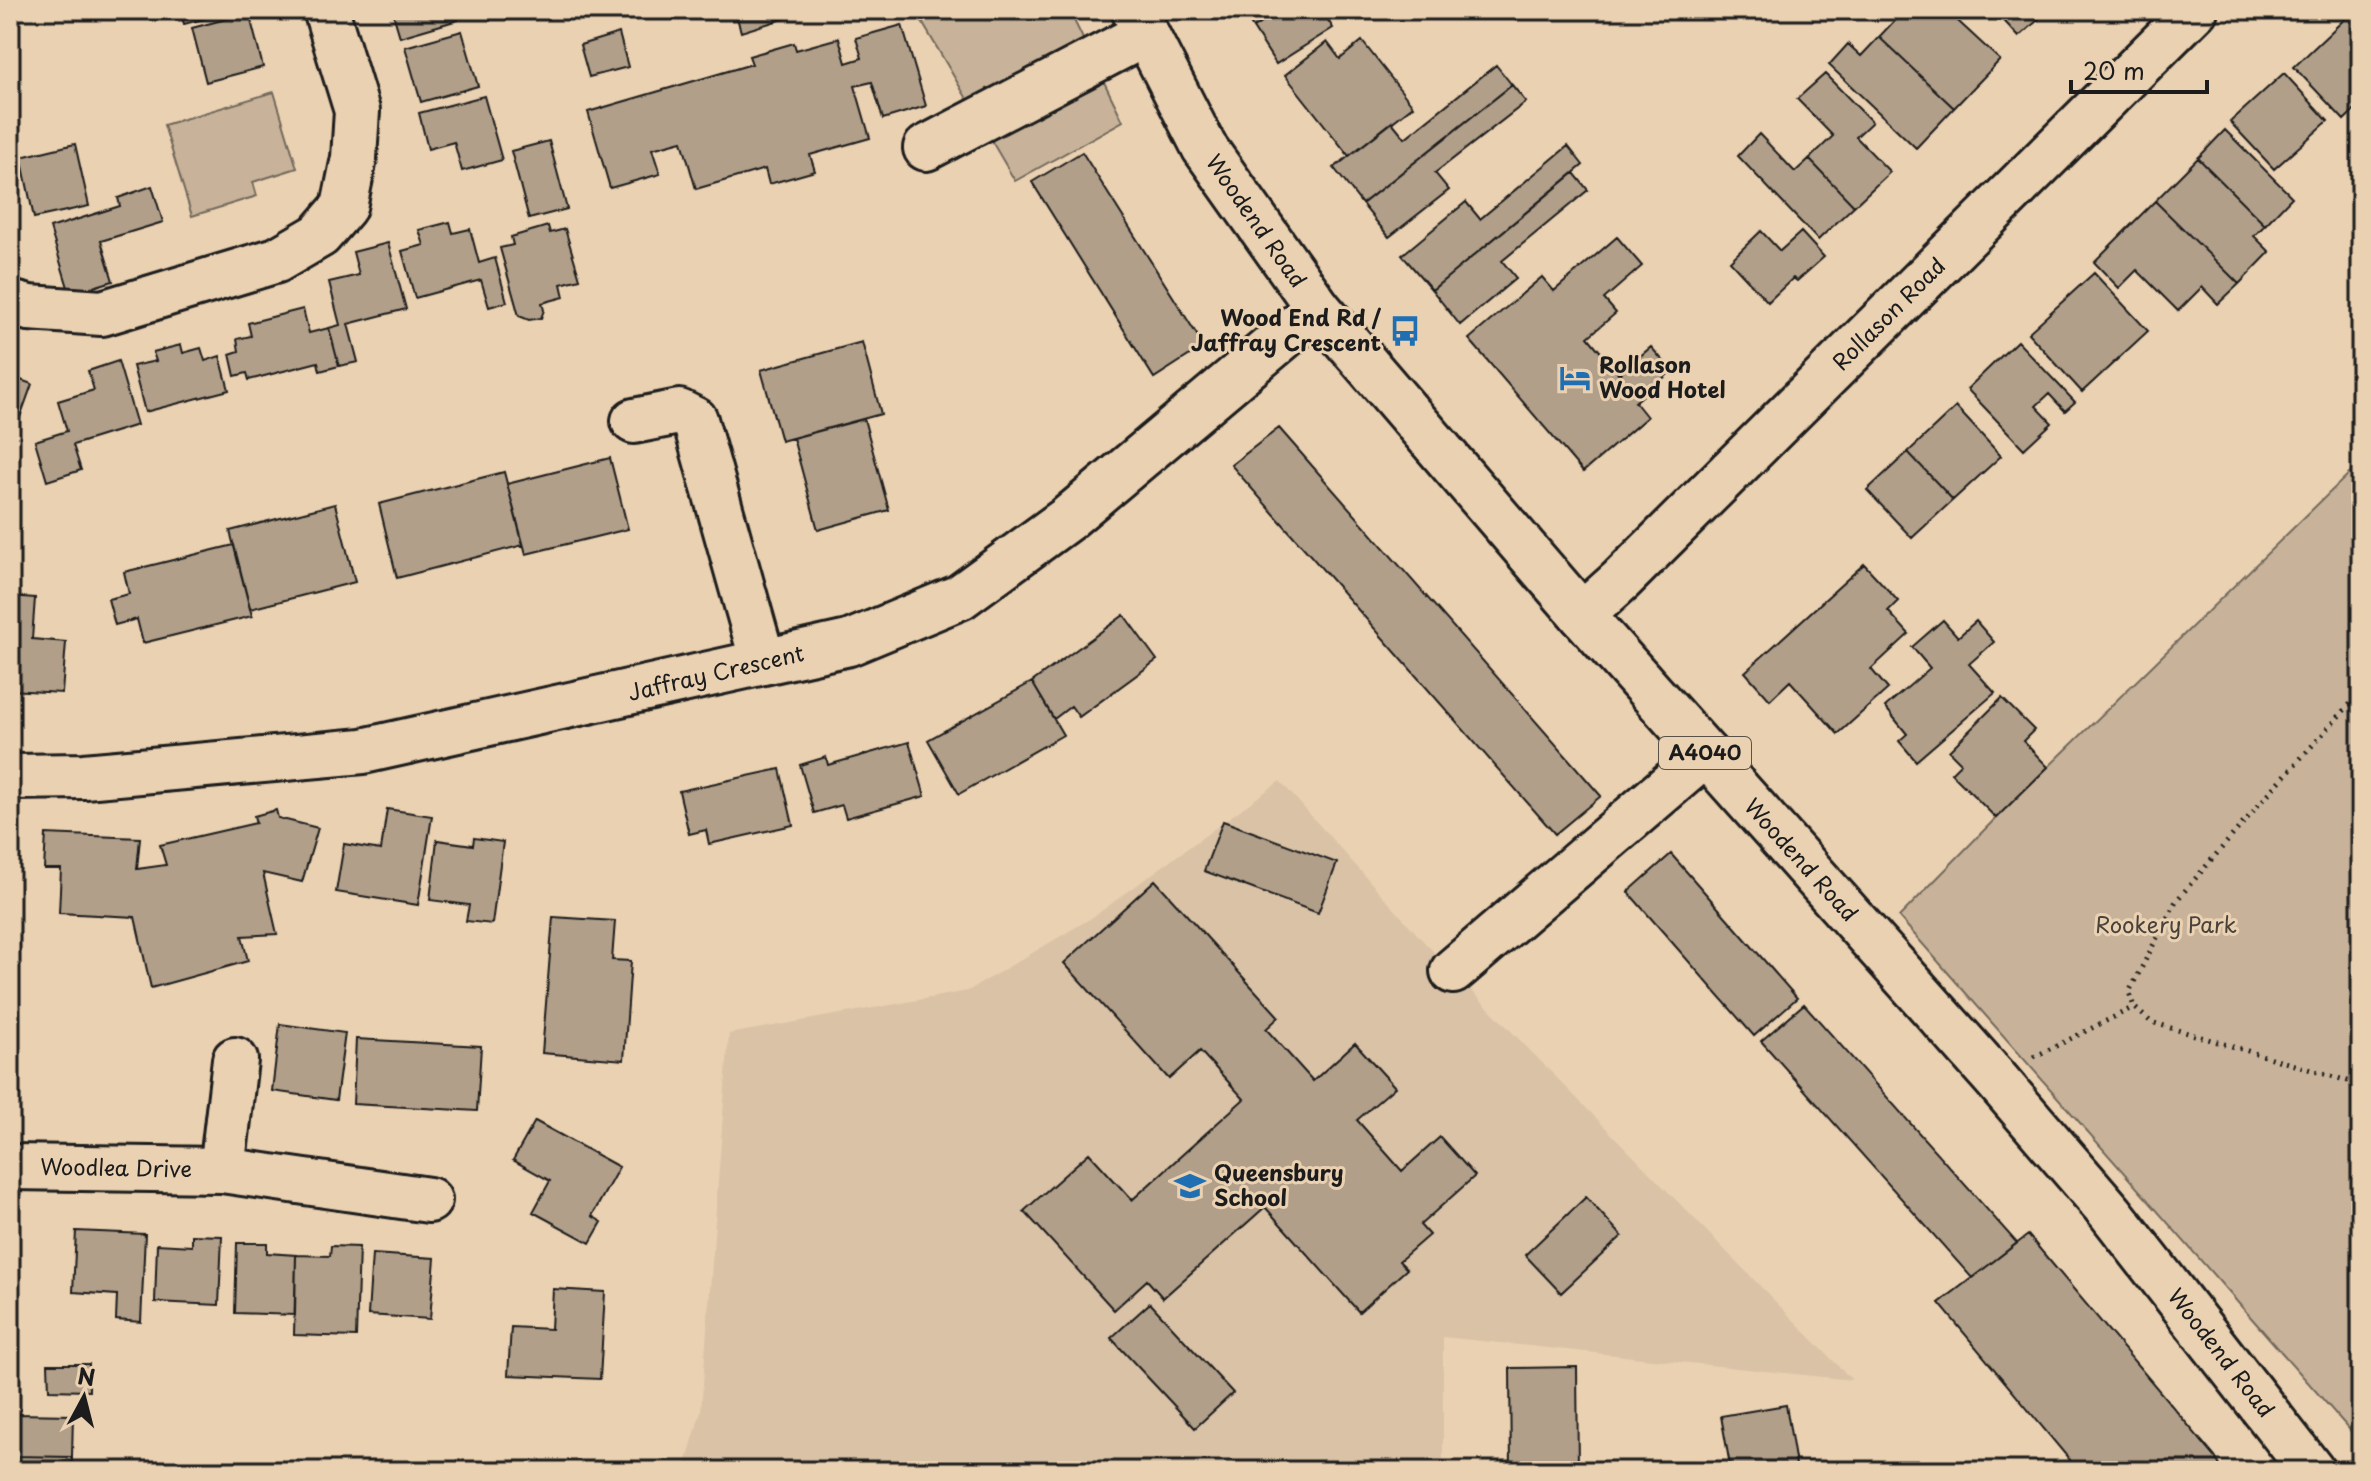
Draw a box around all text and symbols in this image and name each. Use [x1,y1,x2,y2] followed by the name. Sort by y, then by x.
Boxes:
[2071,44,2207,94] scale bar
[2083,52,2145,88] text: 20 m
[1199,147,1316,294] street label: Woodend Road
[1824,249,1952,377] street label: Rollason Road
[1191,300,1382,358] place label: Wood End Rd / Jaffray Crescent
[1388,314,1422,348] bus stop icon: Wood End Rd / Jaffray Crescent
[1599,347,1726,405] place label: Rollason Wood Hotel
[1558,361,1592,395] hotel icon: Rollason Wood Hotel
[624,635,807,708] street label: Jaffray Crescent
[1659,737,1751,769] road number: A4040
[1738,790,1867,928] street label: Woodend Road
[2095,907,2237,940] park label: Rookery Park
[40,1149,192,1184] street label: Woodlea Drive
[1214,1155,1344,1213] place label: Queensbury School
[1173,1169,1207,1203] school or university icon: Queensbury School
[2161,1280,2283,1424] street label: Woodend Road
[44,1357,124,1437] north arrow
[76,1358,97,1393] text: N

